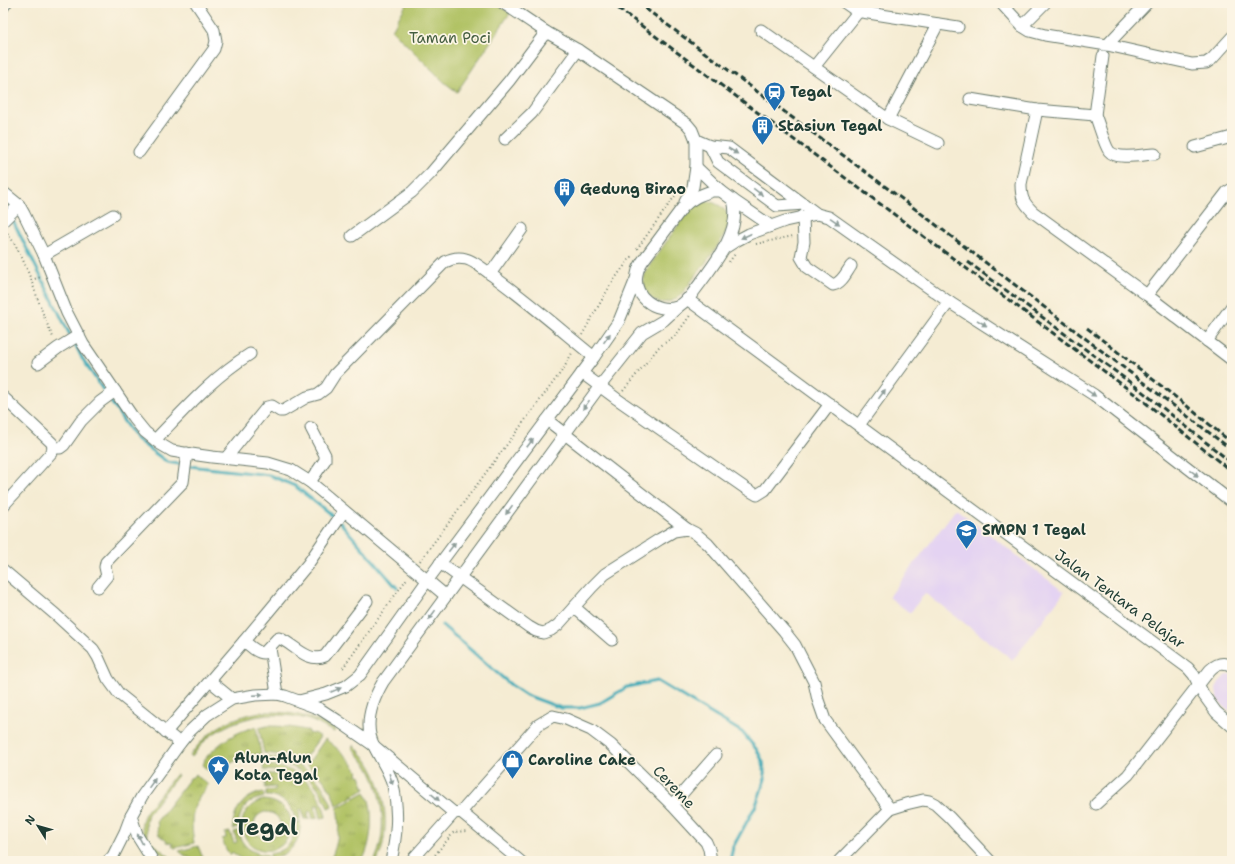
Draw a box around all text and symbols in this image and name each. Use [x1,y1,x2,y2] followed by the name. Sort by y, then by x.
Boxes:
[409,28,491,48] park label: Taman Poci
[761,79,787,112] station icon: Tegal
[790,82,832,102] place label: Tegal
[750,113,776,146] building icon: Stasiun Tegal
[778,116,883,136] place label: Stasiun Tegal
[727,147,738,155] one-way arrow
[552,176,578,209] building icon: Gedung Birao
[580,179,686,199] place label: Gedung Birao
[753,187,764,196] one-way arrow
[830,217,840,225] one-way arrow
[741,233,752,239] one-way arrow
[976,320,988,327] one-way arrow
[603,333,611,343] one-way arrow
[878,389,886,399] one-way arrow
[1086,389,1097,397] one-way arrow
[582,400,590,410] one-way arrow
[526,437,534,448] one-way arrow
[1189,468,1200,477] one-way arrow
[505,505,513,515] one-way arrow
[954,517,980,550] school or university icon: SMPN 1 Tegal
[982,520,1086,540] place label: SMPN 1 Tegal
[448,542,456,552] one-way arrow
[1051,545,1189,653] street label: Jalan Tentara Pelajar
[428,609,437,620] one-way arrow
[331,687,343,693] one-way arrow
[252,692,265,698] one-way arrow
[499,747,525,780] shop icon: Caroline Cake
[234,748,318,785] place label: Alun-Alun Kota Tegal
[528,750,636,770] place label: Caroline Cake
[206,754,232,787] place icon: Alun-Alun Kota Tegal
[648,761,700,813] street label: Cereme
[388,774,394,786] one-way arrow
[147,778,155,788] one-way arrow
[430,793,440,802] one-way arrow
[18,806,58,846] north arrow
[22,812,39,828] text: N
[234,812,298,842] district label: Tegal
[137,833,144,845] one-way arrow

